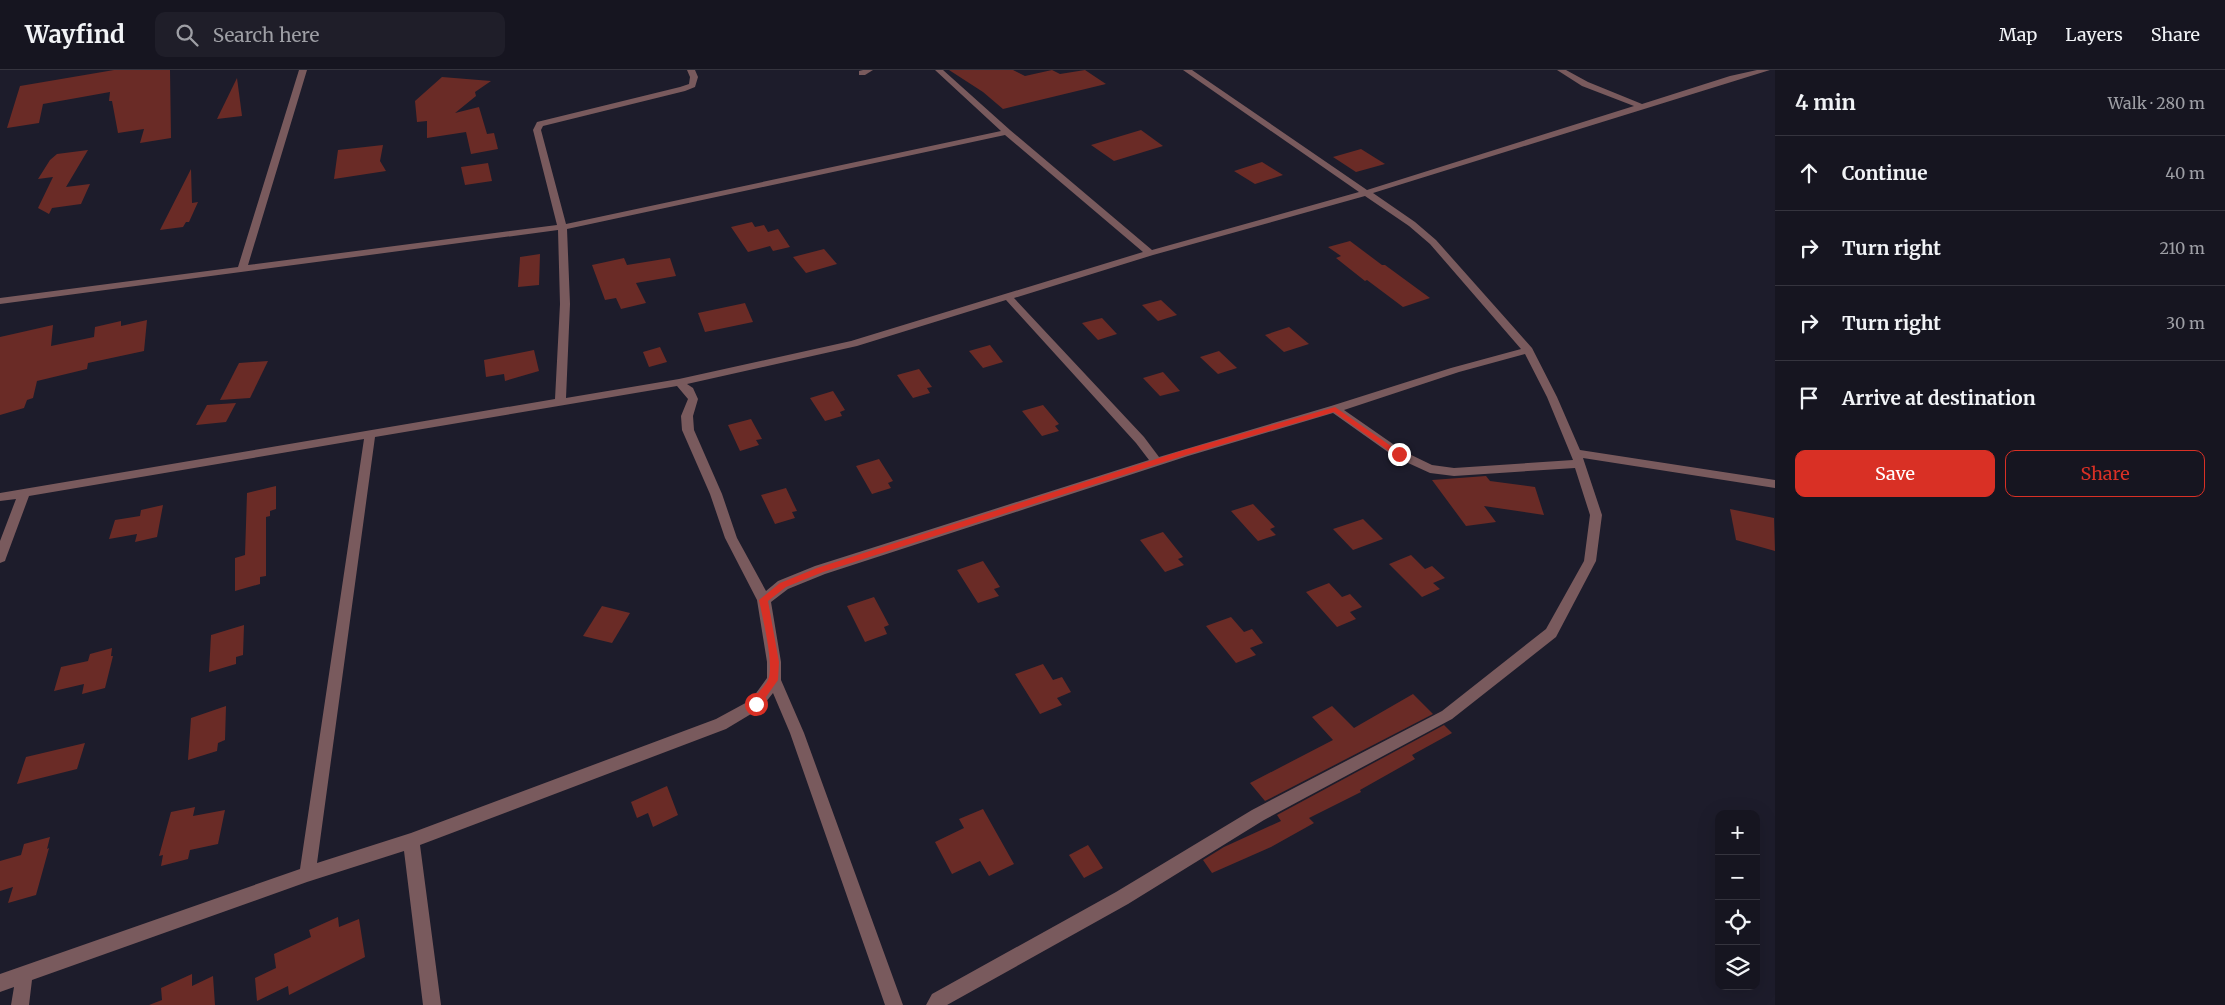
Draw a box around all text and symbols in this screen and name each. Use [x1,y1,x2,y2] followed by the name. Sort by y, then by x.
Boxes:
[155,12,505,57] search box
[25,19,125,50] text: Wayfind
[173,21,201,49] icon: search
[213,23,319,47] text: Search here
[1999,23,2037,46] text: Map
[2065,23,2123,46] text: Layers
[2151,23,2200,46] text: Share
[1795,89,1856,116] text: 4 min
[2108,93,2205,113] text: Walk · 280 m
[1795,159,1823,187] icon: ahead
[1842,161,1928,185] text: Continue
[2165,163,2205,183] text: 40 m
[1795,234,1823,262] icon: right
[1842,236,1941,260] text: Turn right
[2160,238,2205,258] text: 210 m
[1795,309,1823,337] icon: right
[1842,311,1941,335] text: Turn right
[2166,313,2205,333] text: 30 m
[1795,384,1823,412] icon: arrive
[1842,386,2036,410] text: Arrive at destination
[1388,443,1411,466] route end
[1795,450,1995,497] button: Save
[2005,450,2205,497] button: Share
[745,693,768,716] route start
[1715,810,1760,990] map controls
[1715,810,1760,855] button: +
[1715,855,1760,900] button: −
[1715,900,1760,945] button: locate
[1715,945,1760,990] button: layers

